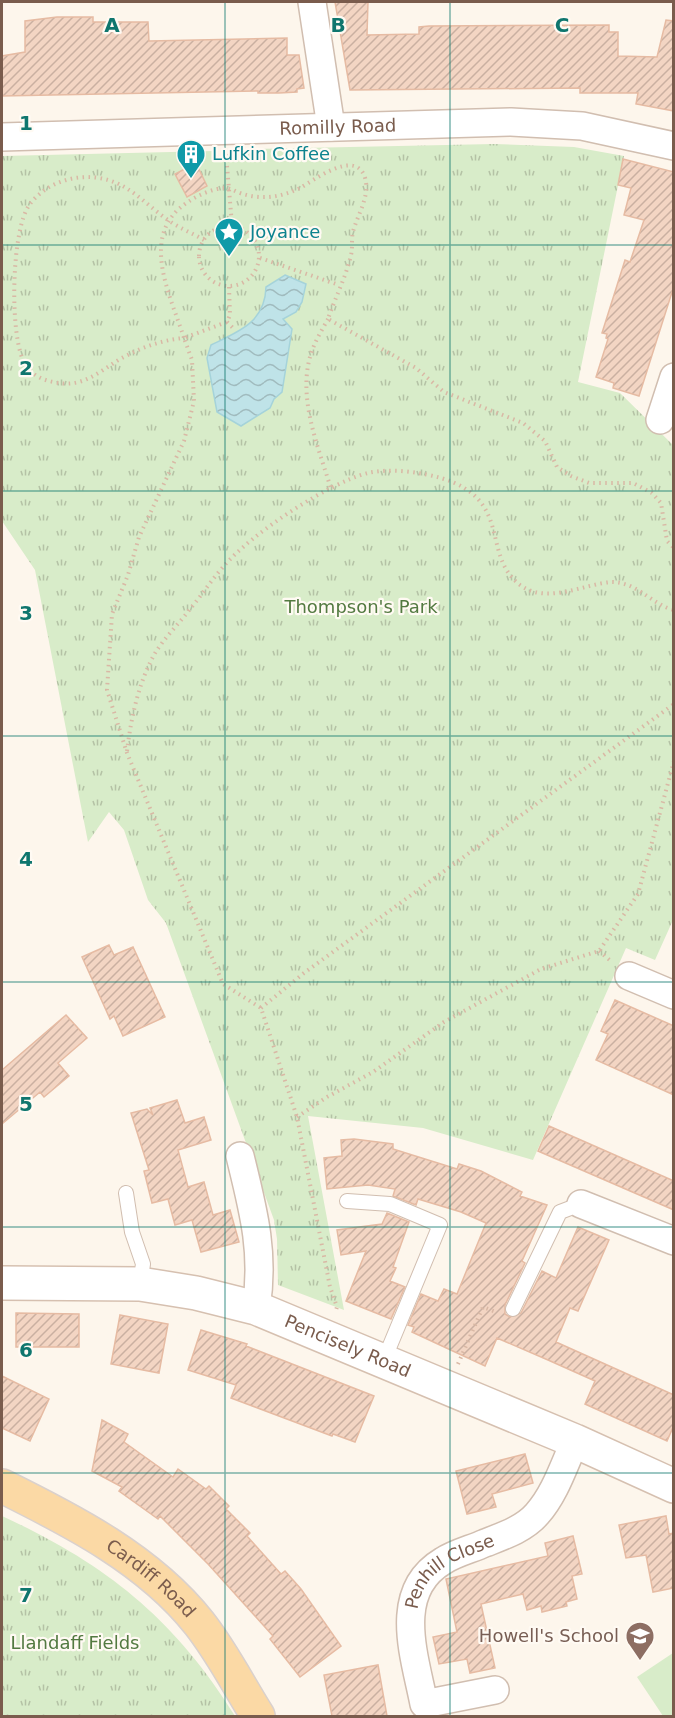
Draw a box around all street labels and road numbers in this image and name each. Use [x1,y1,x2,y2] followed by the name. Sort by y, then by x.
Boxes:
[279,114,397,139] street label: Romilly Road
[282,1310,414,1381] street label: Pencisely Road
[401,1529,497,1611] street label: Penhill Close
[103,1535,200,1621] street label: Cardiff Road

